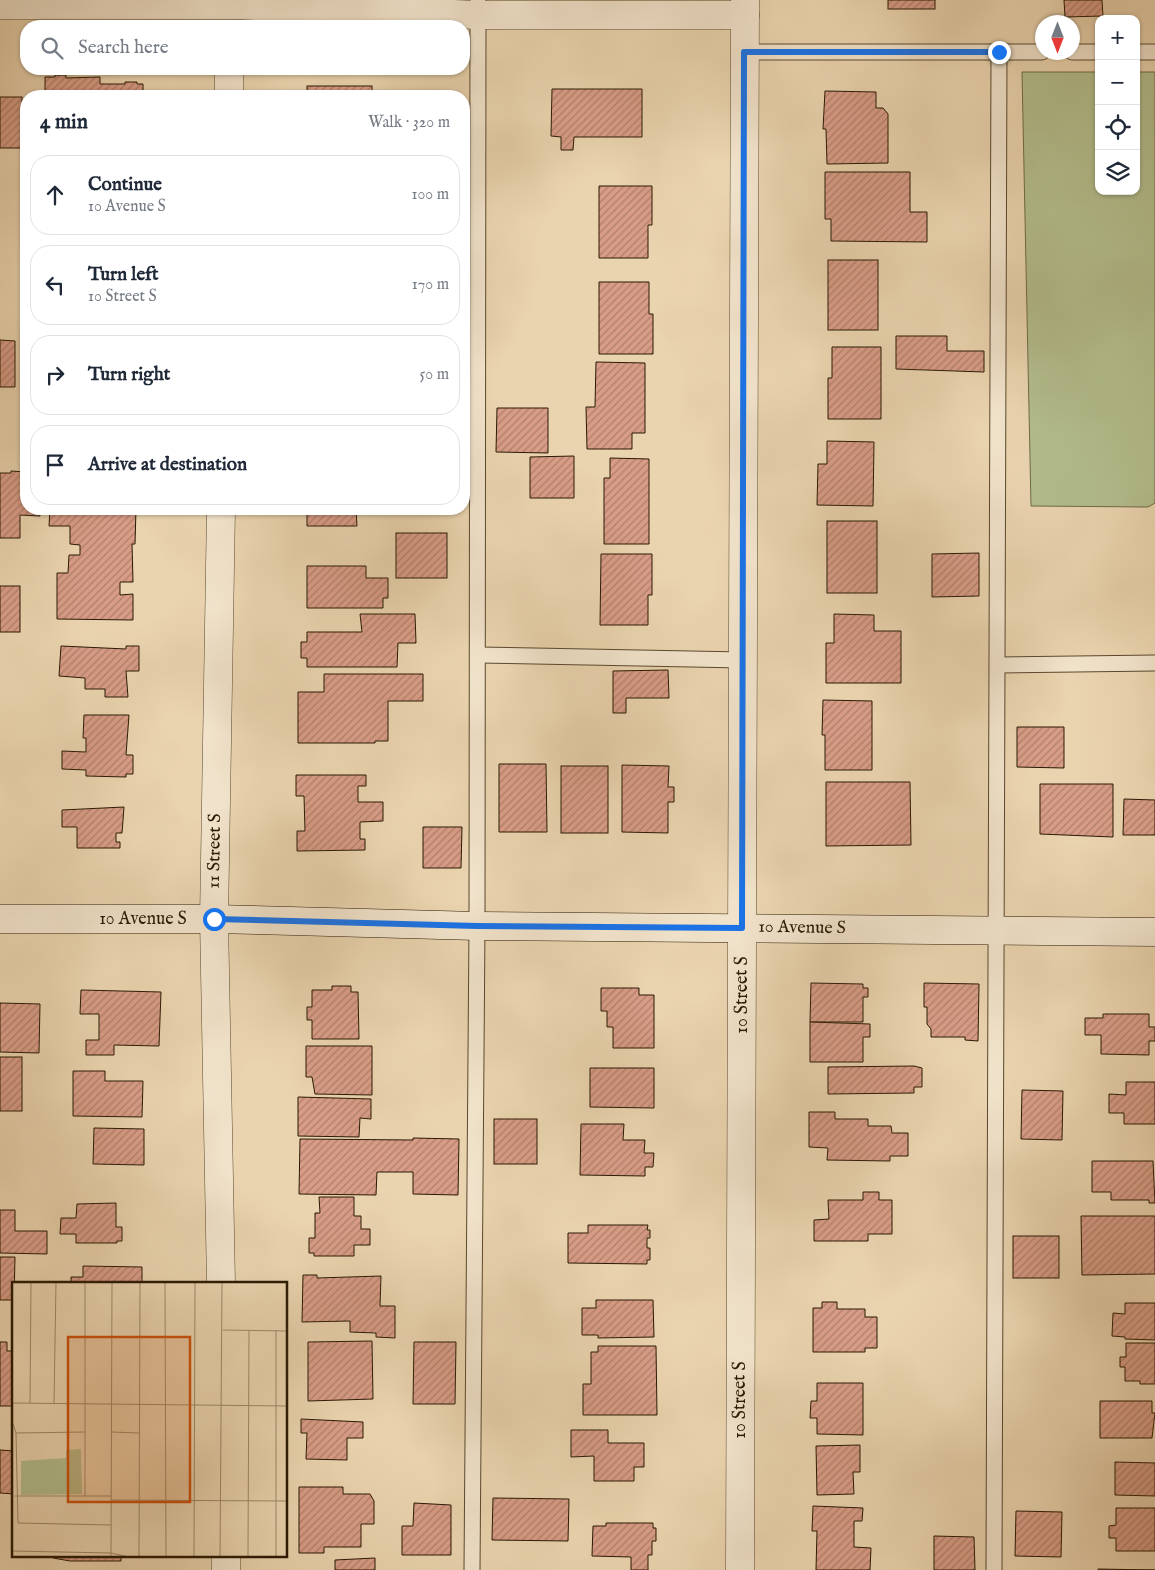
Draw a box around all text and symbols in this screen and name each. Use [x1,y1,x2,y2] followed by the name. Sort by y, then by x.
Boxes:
[1035,15,1080,60] north arrow
[1095,15,1140,195] map controls
[1095,15,1140,60] button: +
[20,20,470,75] search box
[38,34,66,62] icon: search
[78,36,169,60] text: Search here
[988,41,1011,64] route end
[1095,60,1140,105] button: −
[1095,105,1140,150] button: locate
[40,109,88,136] text: 4 min
[368,113,450,133] text: Walk · 320 m
[1095,150,1140,195] button: layers
[88,173,162,197] text: Continue
[41,181,69,209] icon: ahead
[412,185,449,205] text: 100 m
[88,197,166,217] text: 10 Avenue S
[88,263,159,287] text: Turn left
[41,271,69,299] icon: left
[412,275,449,295] text: 170 m
[88,287,157,307] text: 10 Street S
[41,361,69,389] icon: right
[88,363,170,387] text: Turn right
[420,365,449,385] text: 50 m
[41,451,69,479] icon: arrive
[88,453,247,477] text: Arrive at destination
[203,813,227,889] street label: 11 Street S
[99,908,187,931] street label: 10 Avenue S
[203,908,226,931] route start
[758,916,846,940] street label: 10 Avenue S
[731,956,754,1034] street label: 10 Street S
[12,1282,288,1558] inset map
[729,1361,752,1439] street label: 10 Street S

